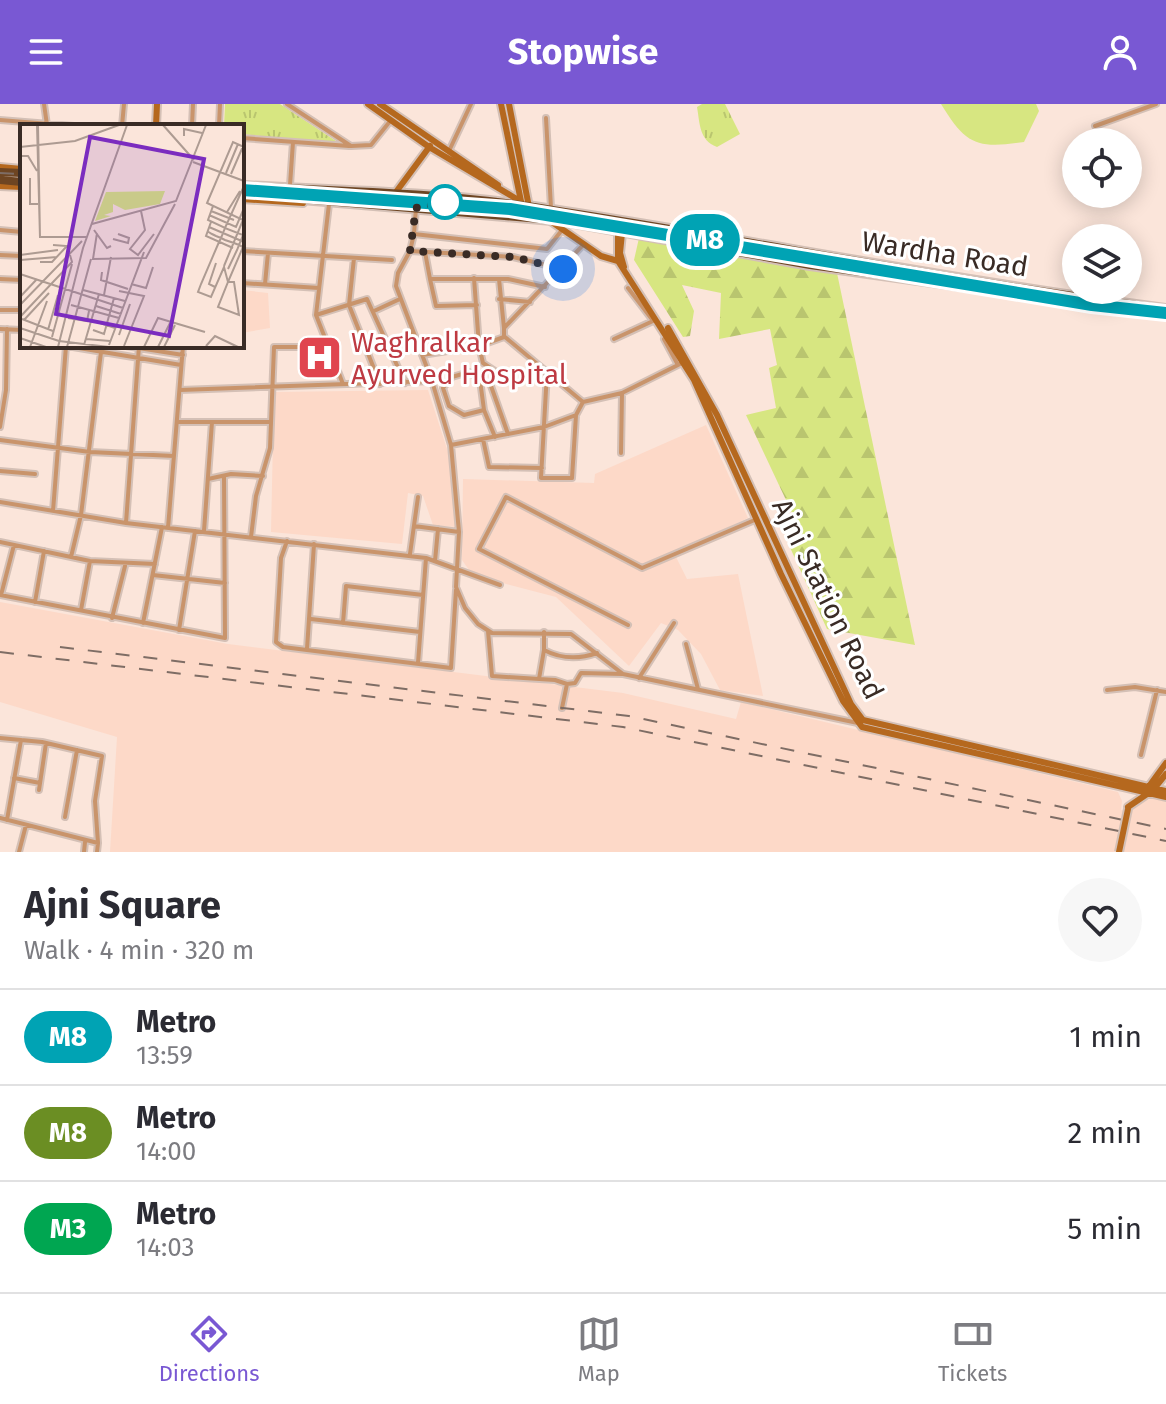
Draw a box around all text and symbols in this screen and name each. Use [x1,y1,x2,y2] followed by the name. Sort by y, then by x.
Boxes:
[24,30,68,74] icon: menu
[508,30,658,74] text: Stopwise
[1098,30,1142,74] icon: person
[20,124,244,348] inset map
[1062,128,1142,304] map controls
[1062,128,1142,208] button: locate
[428,185,462,219] unlabelled marker
[669,214,741,266] line badge: M8
[686,223,724,256] text: M8
[1062,224,1142,304] button: layers
[860,225,1030,283] street label: Wardha Road
[543,249,583,289] your location
[351,326,567,391] place label: Waghralkar Ayurved Hospital
[296,334,344,382] hospital icon: Waghralkar Ayurved Hospital
[765,493,891,705] street label: Ajni Station Road
[1058,878,1142,962] button: heart
[24,882,221,928] text: Ajni Square
[24,935,254,966] text: Walk · 4 min · 320 m
[136,1004,216,1040] text: Metro
[1069,1019,1142,1055] text: 1 min
[49,1020,87,1053] text: M8
[136,1040,193,1071] text: 13:59
[136,1100,216,1136] text: Metro
[1067,1115,1142,1151] text: 2 min
[49,1116,87,1149] text: M8
[136,1136,196,1167] text: 14:00
[136,1196,216,1232] text: Metro
[1067,1211,1142,1247] text: 5 min
[50,1212,86,1245] text: M3
[136,1232,195,1263] text: 14:03
[159,1312,260,1387] tab: Directions
[577,1312,621,1387] tab: Map
[938,1312,1007,1387] tab: Tickets

